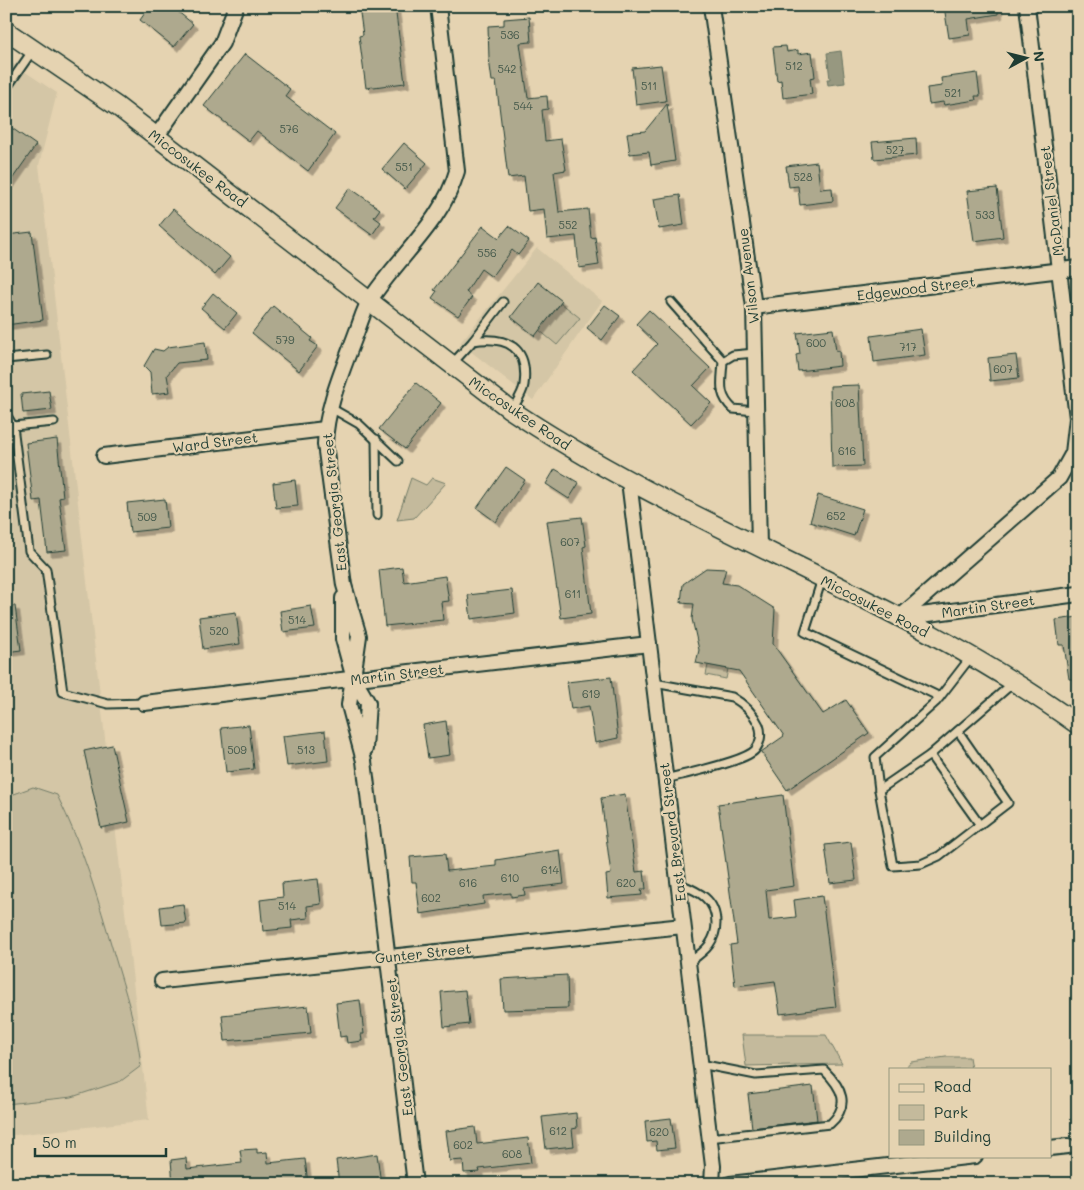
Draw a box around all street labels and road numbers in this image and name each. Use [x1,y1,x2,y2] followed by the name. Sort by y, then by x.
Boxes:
[145,125,251,211] street label: Miccosukee Road
[1035,145,1067,257] street label: McDaniel Street
[733,227,763,325] street label: Wilson Avenue
[856,271,976,305] street label: Edgewood Street
[465,372,575,454] street label: Miccosukee Road
[171,427,259,457] street label: Ward Street
[317,432,351,572] street label: East Georgia Street
[818,571,932,641] street label: Miccosukee Road
[940,590,1036,622] street label: Martin Street
[349,659,445,689] street label: Martin Street
[654,762,690,902] street label: East Brevard Street
[374,938,472,968] street label: Gunter Street
[381,977,417,1117] street label: East Georgia Street

